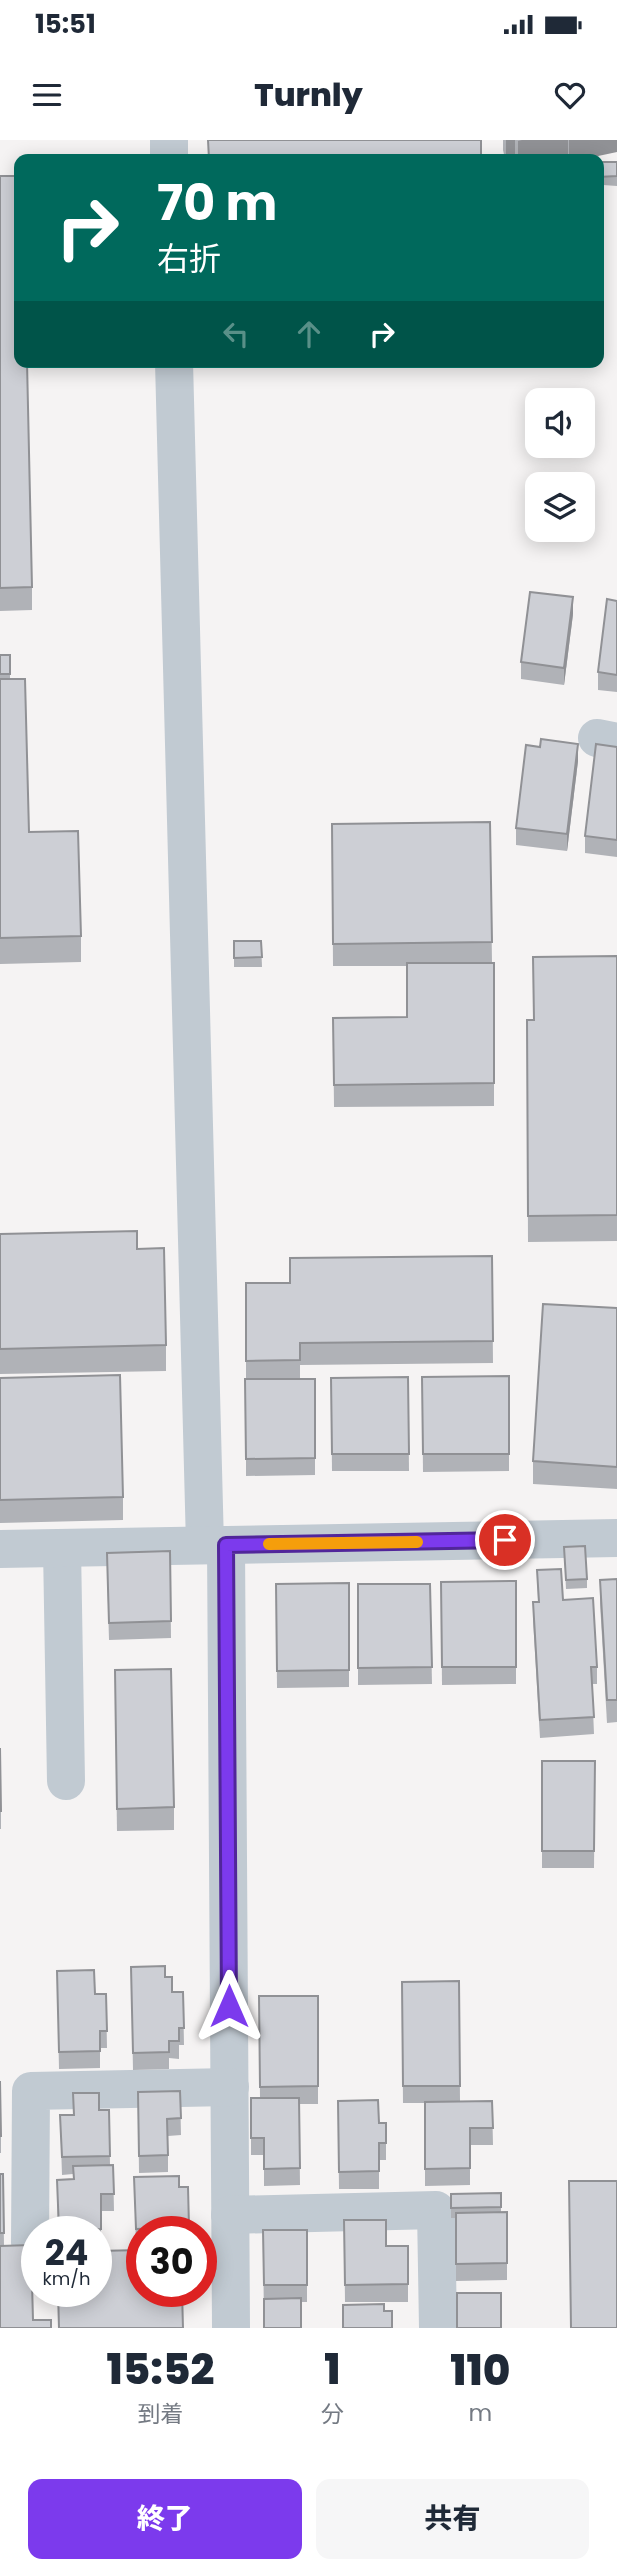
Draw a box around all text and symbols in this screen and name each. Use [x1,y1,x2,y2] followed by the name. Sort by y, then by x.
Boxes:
[35,6,96,42] text: 15:51
[254,72,363,117] text: Turnly
[28,76,66,114] icon: menu
[551,76,589,114] icon: heart
[157,169,277,237] text: 70 m
[42,182,133,273] icon: right
[157,236,221,281] text: 右折
[217,315,255,353] icon: left
[290,315,328,353] icon: ahead
[363,315,401,353] icon: right
[525,388,595,542] map controls
[525,388,595,458] button: sound
[525,472,595,542] button: layers
[475,1510,535,1570] pin
[486,1521,524,1559] icon: arrive
[192,1969,266,2043] position arrow
[126,2216,217,2307] speed limit sign: 30
[45,2228,88,2277] text: 24
[43,2266,90,2291] text: km/h
[107,2340,214,2399] text: 15:52
[324,2340,340,2399] text: 1
[450,2341,510,2400] text: 110
[469,2397,492,2429] text: m
[137,2398,183,2430] text: 到着
[321,2398,344,2430] text: 分
[28,2479,302,2559] button: 終了
[316,2479,589,2559] button: 共有

